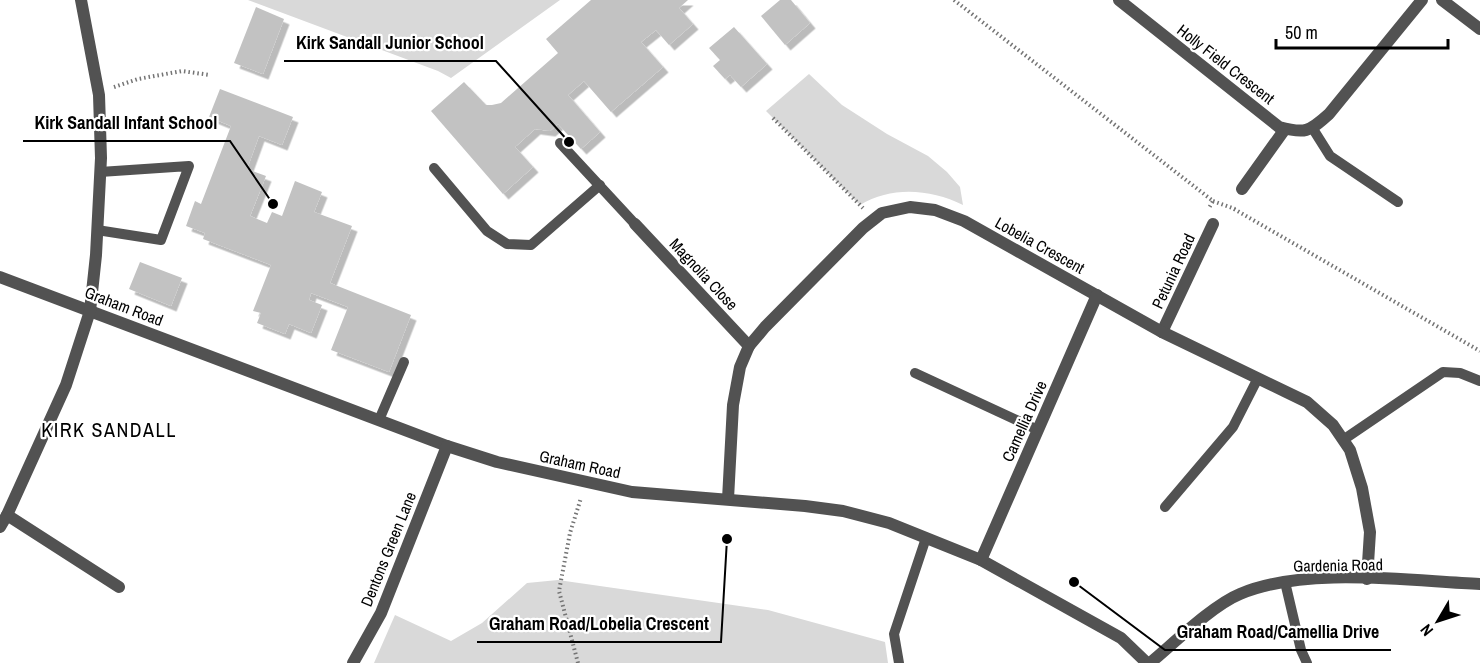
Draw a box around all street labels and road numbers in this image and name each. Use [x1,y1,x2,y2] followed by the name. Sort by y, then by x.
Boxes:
[1173,19,1280,109] street label: Holly Field Crescent
[991,211,1089,279] street label: Lobelia Crescent
[1146,230,1200,312] street label: Petunia Road
[665,233,743,315] street label: Magnolia Close
[82,281,166,331] street label: Graham Road
[996,377,1052,465] street label: Camellia Drive
[537,445,623,483] street label: Graham Road
[355,488,421,610] street label: Dentons Green Lane
[1293,553,1383,577] street label: Gardenia Road

